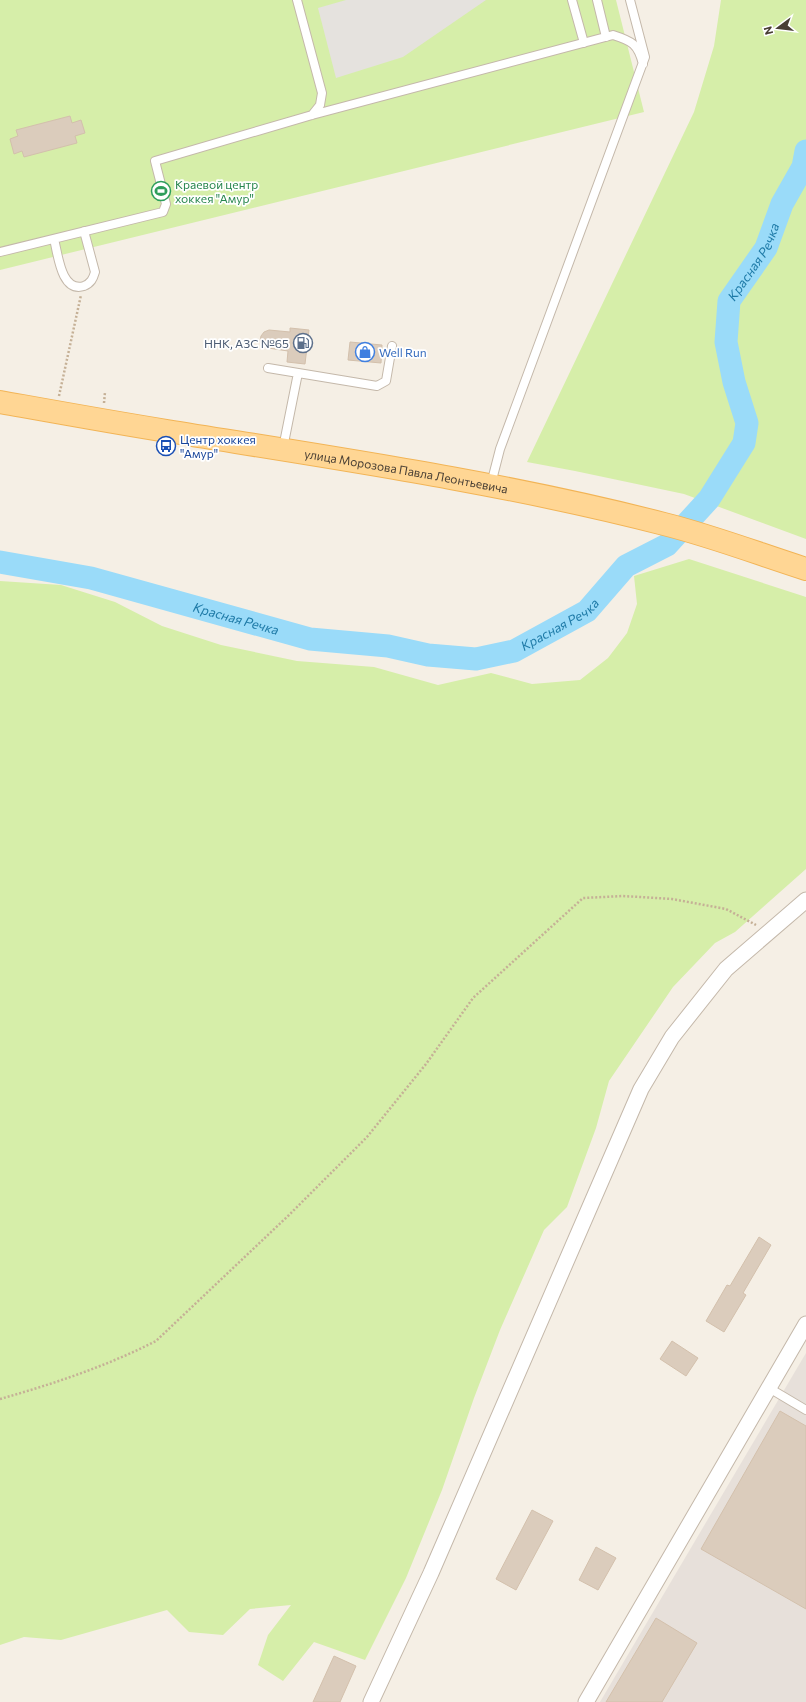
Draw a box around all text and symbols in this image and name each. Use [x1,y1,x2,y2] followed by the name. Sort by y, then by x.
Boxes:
[758,8,798,48] north arrow
[761,25,775,36] text: N
[175,177,258,205] place label: Краевой центр хоккея "Амур"
[150,180,172,202] sports icon: Краевой центр хоккея "Амур"
[724,220,783,304] water label: Красная Речка
[292,332,314,354] fuel station icon: ННК, АЗС №65
[204,336,289,350] place label: ННК, АЗС №65
[354,341,376,363] shop icon: Well Run
[379,345,427,359] place label: Well Run
[180,432,256,460] place label: Центр хоккея "Амур"
[155,435,177,457] bus stop icon: Центр хоккея "Амур"
[303,446,509,496] street label: улица Морозова Павла Леонтьевича
[518,595,602,654] water label: Красная Речка
[191,599,281,638] water label: Красная Речка

